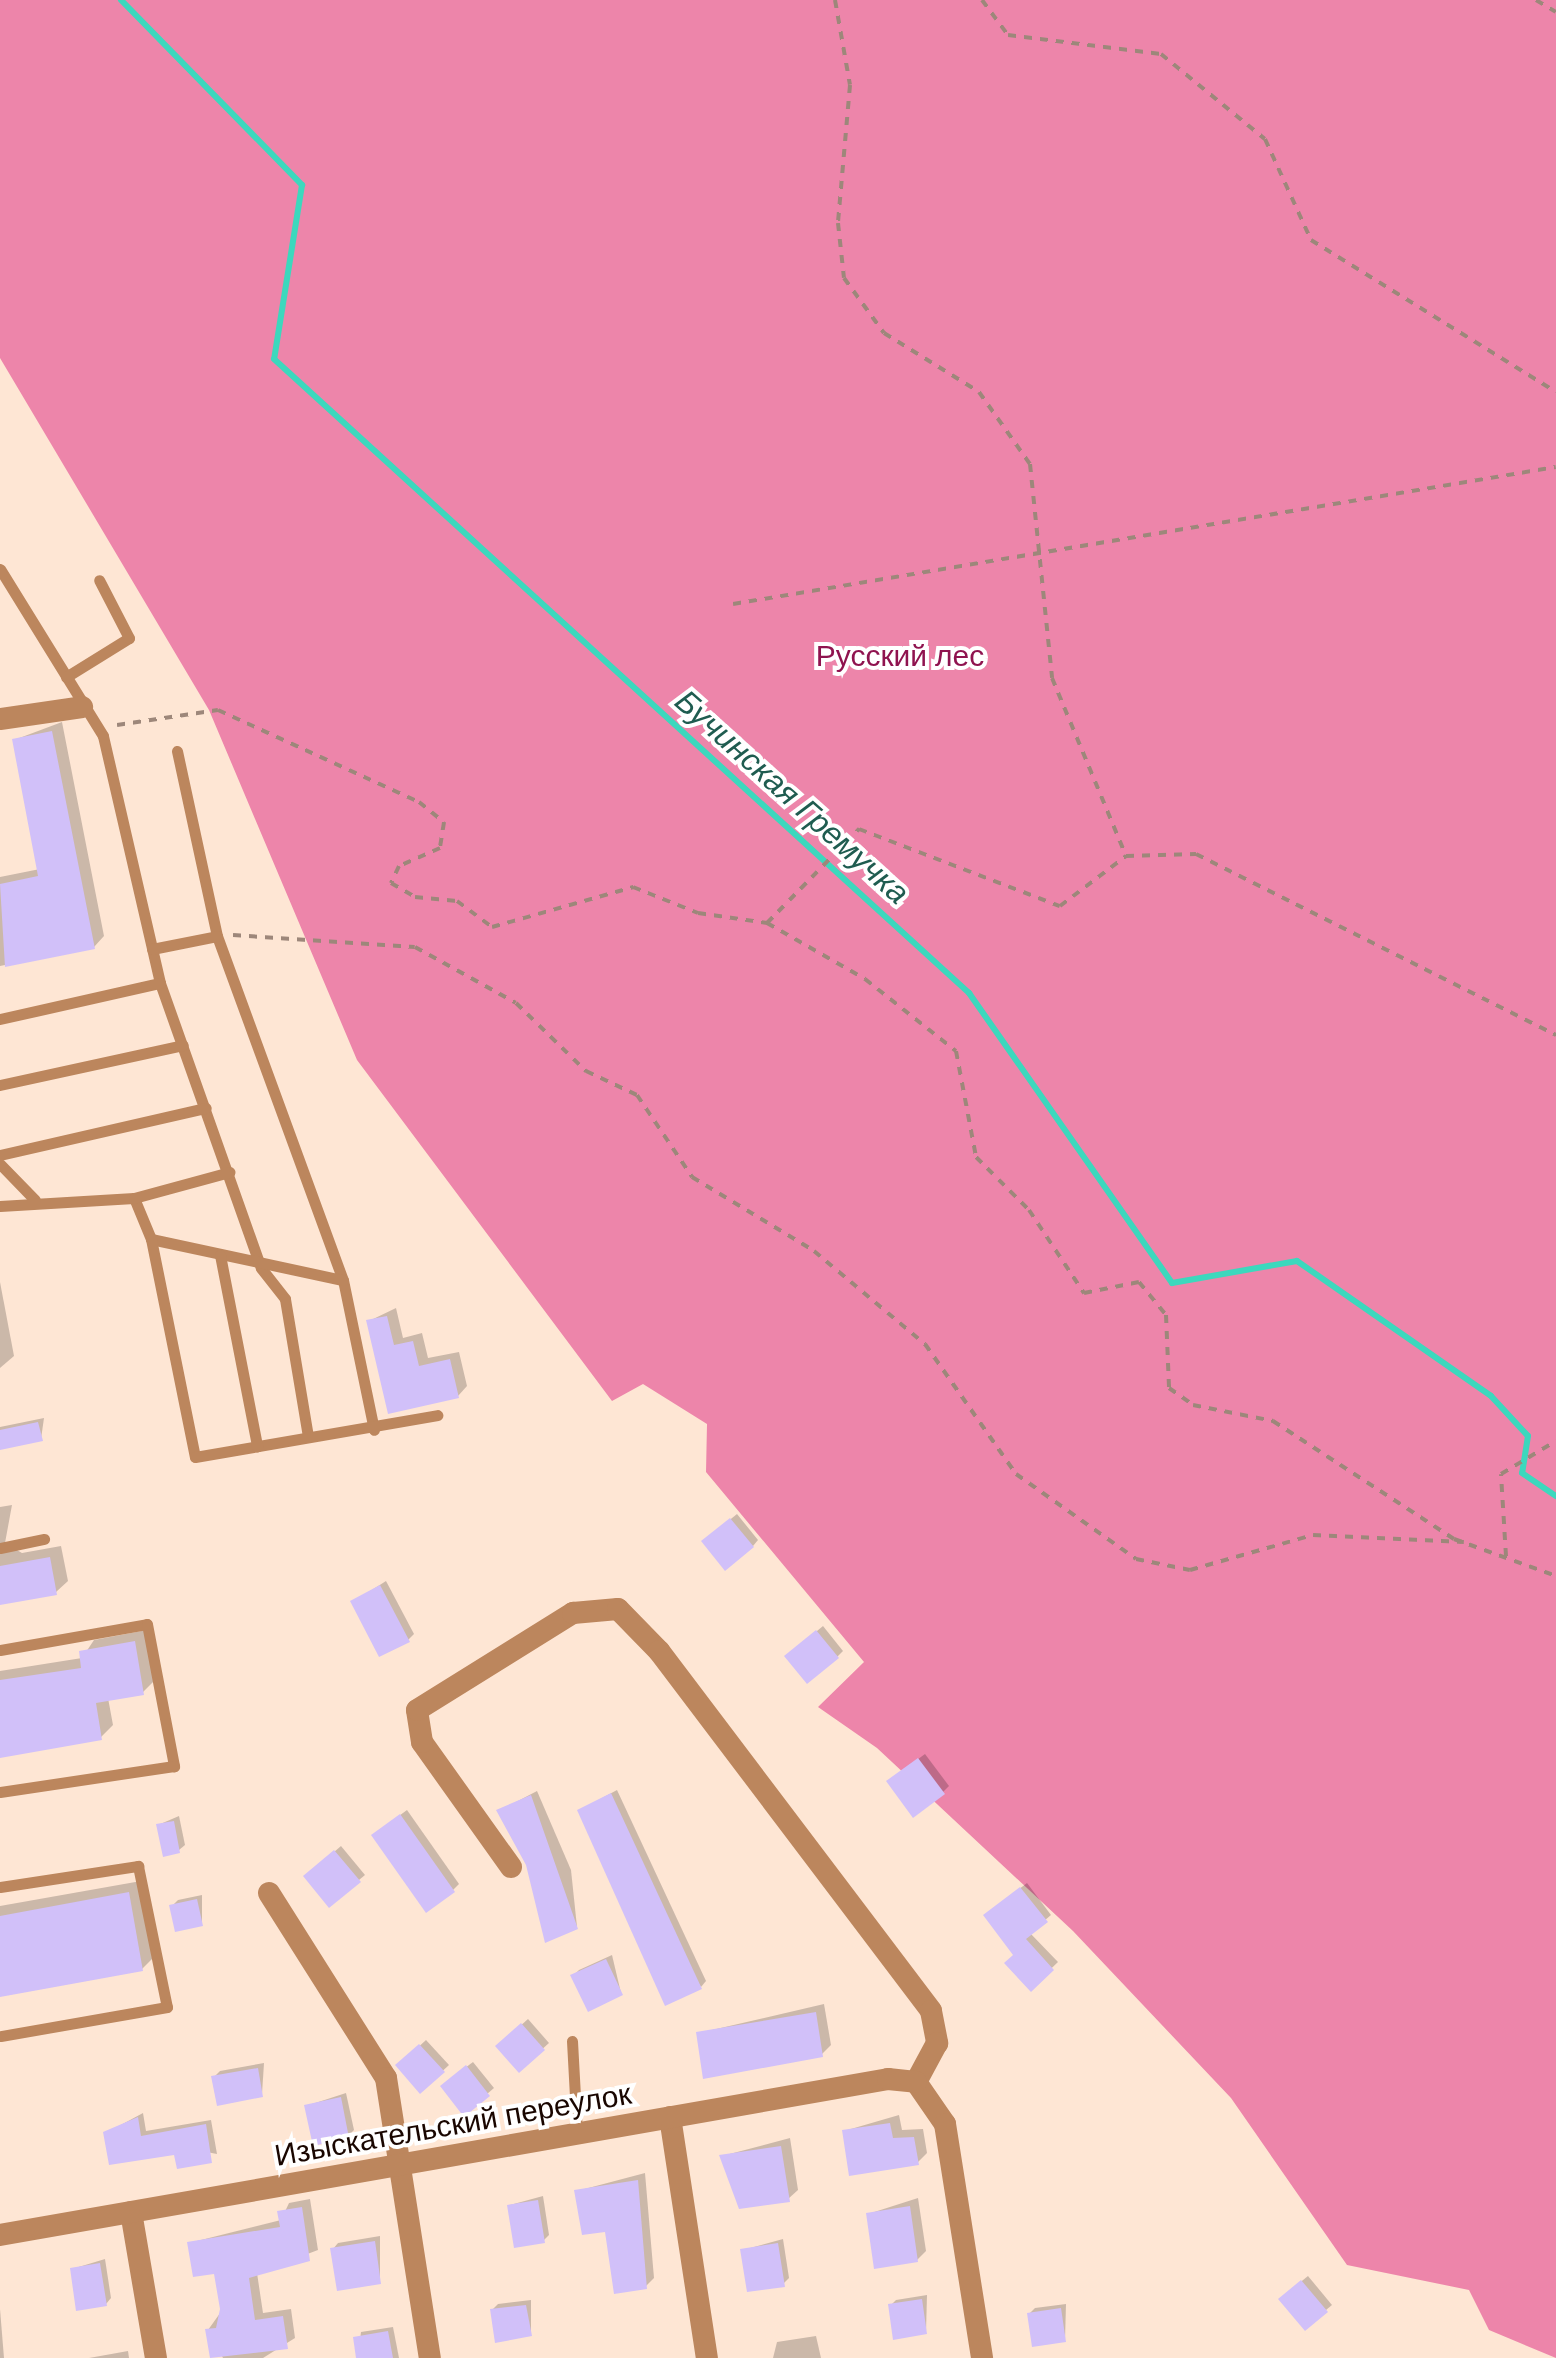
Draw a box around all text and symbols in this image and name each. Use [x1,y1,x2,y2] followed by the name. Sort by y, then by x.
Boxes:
[816,638,984,674] park label: Русский лес
[667,682,917,912] water label: Бучинская Гремучка
[272,2076,634,2174] street label: Изыскательский переулок

